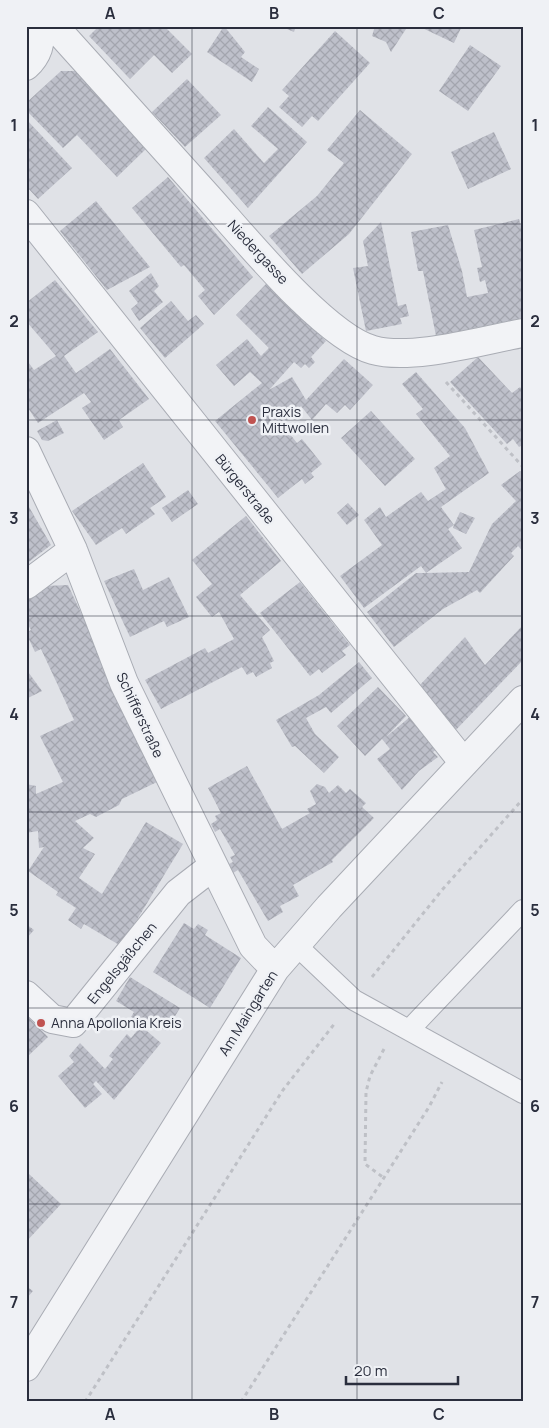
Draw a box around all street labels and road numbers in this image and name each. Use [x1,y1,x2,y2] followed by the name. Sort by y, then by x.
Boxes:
[224,215,293,288] street label: Niedergasse
[211,450,280,528] street label: Bürgerstraße
[112,669,169,760] street label: Schifferstraße
[83,918,161,1008] street label: Engelsgäßchen
[214,966,281,1059] street label: Am Maingarten

